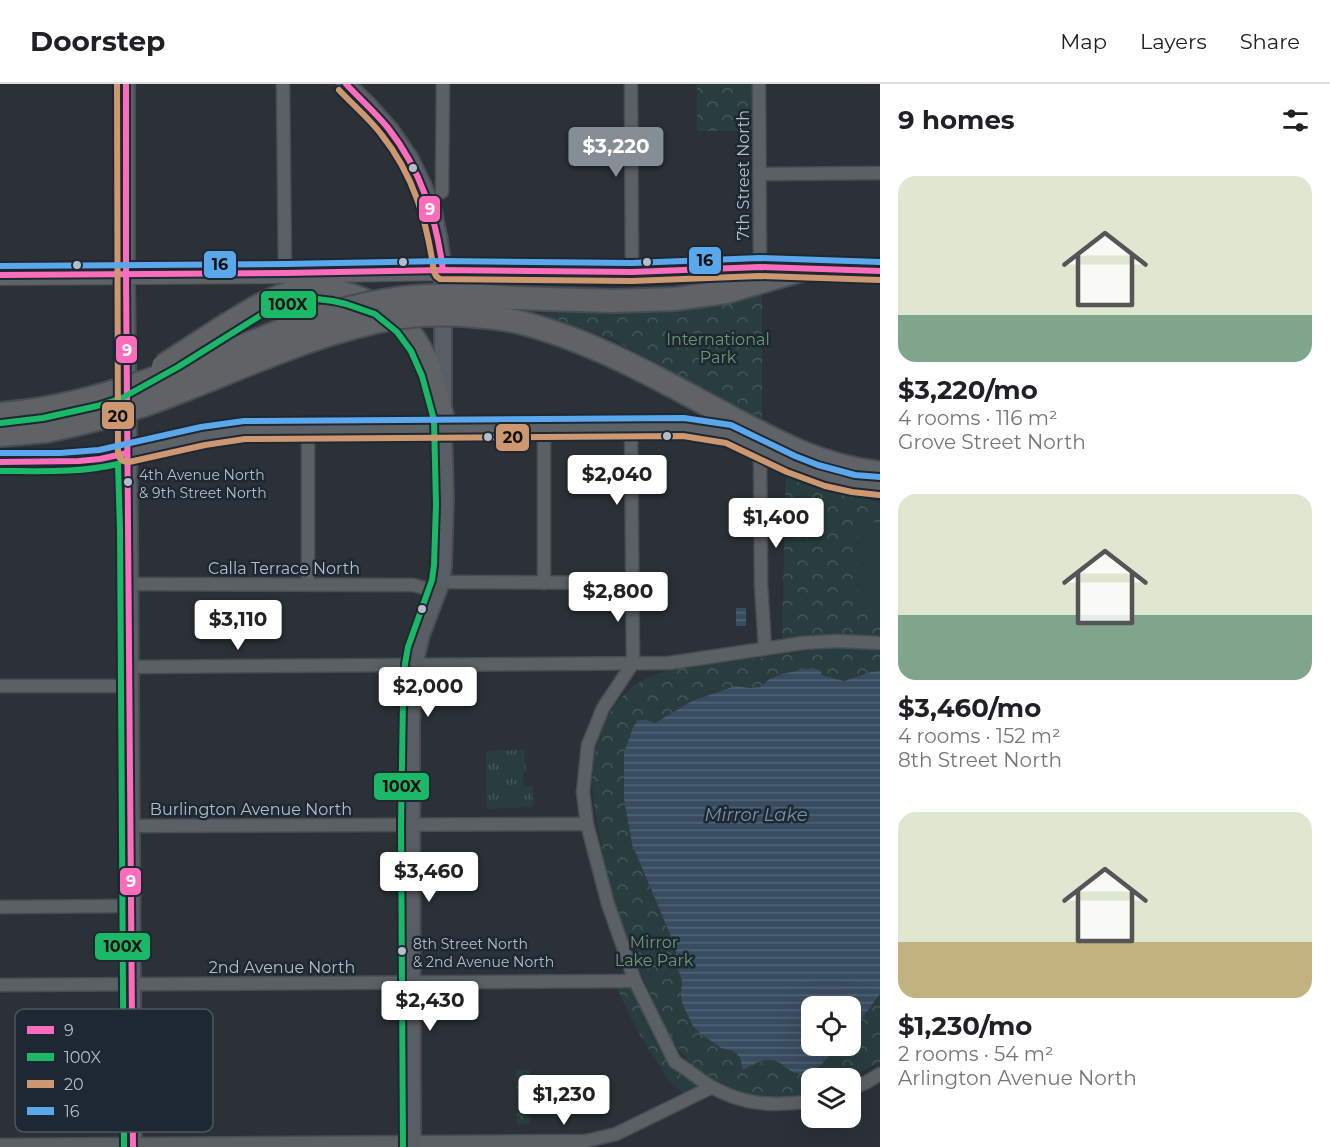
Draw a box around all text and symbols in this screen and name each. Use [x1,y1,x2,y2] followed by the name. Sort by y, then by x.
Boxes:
[30,24,165,58] text: Doorstep
[1060,29,1107,54] text: Map
[1140,29,1207,54] text: Layers
[1240,29,1300,54] text: Share
[898,104,1015,136] text: 9 homes
[1279,104,1312,137] icon: filters
[734,110,753,240] street label: 7th Street North
[567,127,665,178] pin: $3,220
[582,134,650,158] text: $3,220
[407,162,419,174] unlabelled marker
[418,195,441,223] line badge: 9
[425,200,435,219] text: 9
[1051,215,1159,323] icon: home
[688,246,722,275] line badge: 16
[203,250,237,279] line badge: 16
[697,251,713,270] text: 16
[212,255,228,274] text: 16
[397,256,409,268] unlabelled marker
[641,256,653,268] unlabelled marker
[71,259,83,271] unlabelled marker
[260,290,317,319] line badge: 100X
[269,295,308,314] text: 100X
[666,330,770,367] park label: International Park
[115,335,138,364] line badge: 9
[122,341,132,360] text: 9
[898,374,1038,406] text: $3,220/mo
[101,401,135,430] line badge: 20
[898,406,1058,430] text: 4 rooms · 116 m²
[108,407,128,426] text: 20
[495,423,530,452] line badge: 20
[503,428,523,447] text: 20
[661,430,673,442] unlabelled marker
[898,430,1086,454] text: Grove Street North
[482,431,494,443] unlabelled marker
[568,455,666,506] pin: $2,040
[582,462,652,486] text: $2,040
[139,466,267,502] place label: 4th Avenue North & 9th Street North
[122,476,134,488] marker: 4th Avenue North & 9th Street North
[727,498,825,549] pin: $1,400
[743,505,809,529] text: $1,400
[1051,533,1159,641] icon: home
[208,559,360,578] street label: Calla Terrace North
[569,572,667,623] pin: $2,800
[583,579,653,603] text: $2,800
[189,600,287,651] pin: $3,110
[416,603,428,615] unlabelled marker
[209,607,267,631] text: $3,110
[379,667,477,718] pin: $2,000
[393,674,463,698] text: $2,000
[898,692,1041,724] text: $3,460/mo
[898,724,1061,748] text: 4 rooms · 152 m²
[898,748,1062,772] text: 8th Street North
[373,772,430,801] line badge: 100X
[383,777,422,796] text: 100X
[150,800,352,819] street label: Burlington Avenue North
[704,804,808,826] water label: Mirror Lake
[1051,851,1159,959] icon: home
[380,852,478,903] pin: $3,460
[394,859,464,883] text: $3,460
[119,867,142,896] line badge: 9
[126,872,136,891] text: 9
[94,932,151,961] line badge: 100X
[615,933,694,970] park label: Mirror Lake Park
[413,935,554,971] place label: 8th Street North & 2nd Avenue North
[104,937,143,956] text: 100X
[396,945,408,957] marker: 8th Street North & 2nd Avenue North
[209,958,355,977] street label: 2nd Avenue North
[381,981,479,1032] pin: $2,430
[395,988,465,1012] text: $2,430
[801,996,861,1128] map controls
[801,996,861,1056] button: locate
[15,1009,213,1132] legend
[898,1010,1032,1042] text: $1,230/mo
[64,1021,74,1040] text: 9
[898,1042,1054,1066] text: 2 rooms · 54 m²
[64,1048,101,1067] text: 100X
[898,1066,1137,1090] text: Arlington Avenue North
[801,1068,861,1128] button: layers
[64,1075,84,1094] text: 20
[515,1075,613,1126] pin: $1,230
[532,1082,596,1106] text: $1,230
[64,1102,80,1121] text: 16

